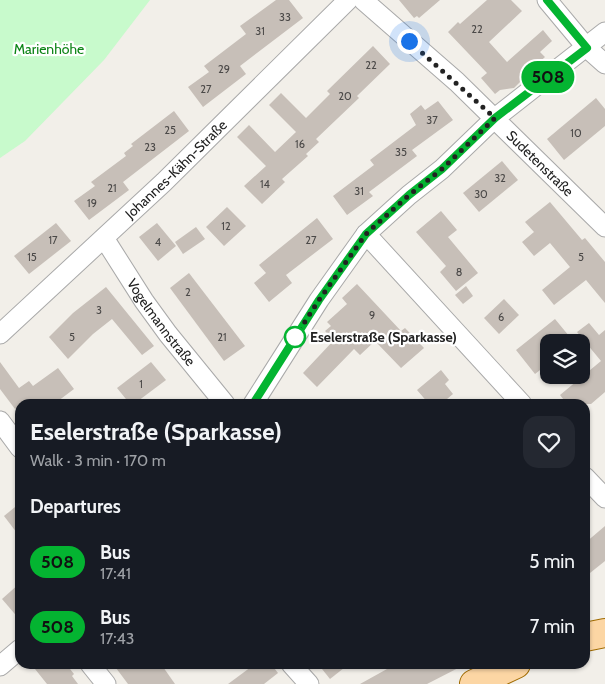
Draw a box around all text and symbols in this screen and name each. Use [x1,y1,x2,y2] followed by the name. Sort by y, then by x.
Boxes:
[279,10,291,24] house number: 33
[471,22,483,36] house number: 22
[255,24,265,38] house number: 31
[397,29,422,54] your location
[14,40,84,58] park label: Marienhöhe
[365,58,377,72] house number: 22
[519,61,577,93] line badge: 508
[218,62,230,76] house number: 29
[531,66,565,88] text: 508
[200,82,212,96] house number: 27
[338,89,352,103] house number: 20
[426,113,438,127] house number: 37
[120,116,231,223] street label: Johannes-Kähn-Straße
[164,123,176,137] house number: 25
[570,126,582,140] house number: 10
[503,127,577,200] street label: Sudetenstraße
[295,137,305,151] house number: 16
[144,140,156,154] house number: 23
[395,145,407,159] house number: 35
[494,171,506,185] house number: 32
[260,177,271,191] house number: 14
[107,181,117,195] house number: 21
[354,184,364,198] house number: 31
[474,187,488,201] house number: 30
[87,196,97,210] house number: 19
[221,219,231,233] house number: 12
[48,233,58,247] house number: 17
[305,233,317,247] house number: 27
[155,235,162,249] house number: 4
[27,250,37,264] house number: 15
[578,250,584,264] house number: 5
[456,265,462,279] house number: 8
[123,275,199,370] street label: Vogelmannstraße
[185,285,191,299] house number: 2
[96,303,102,317] house number: 3
[369,308,375,322] house number: 9
[498,310,504,324] house number: 6
[284,326,306,348] marker: Eselerstraße (Sparkasse)
[310,328,457,346] place label: Eselerstraße (Sparkasse)
[69,330,75,344] house number: 5
[217,330,227,344] house number: 21
[540,334,590,384] map controls
[540,334,590,384] button: layers
[139,377,143,391] house number: 1
[523,416,575,468] button: heart
[30,417,282,446] text: Eselerstraße (Sparkasse)
[30,451,166,470] text: Walk · 3 min · 170 m
[30,495,121,518] text: Departures
[100,541,130,564] text: Bus
[529,550,575,573] text: 5 min
[41,551,74,573] text: 508
[100,564,131,583] text: 17:41
[100,606,130,629] text: Bus
[530,615,575,638] text: 7 min
[41,616,74,638] text: 508
[100,629,135,648] text: 17:43

